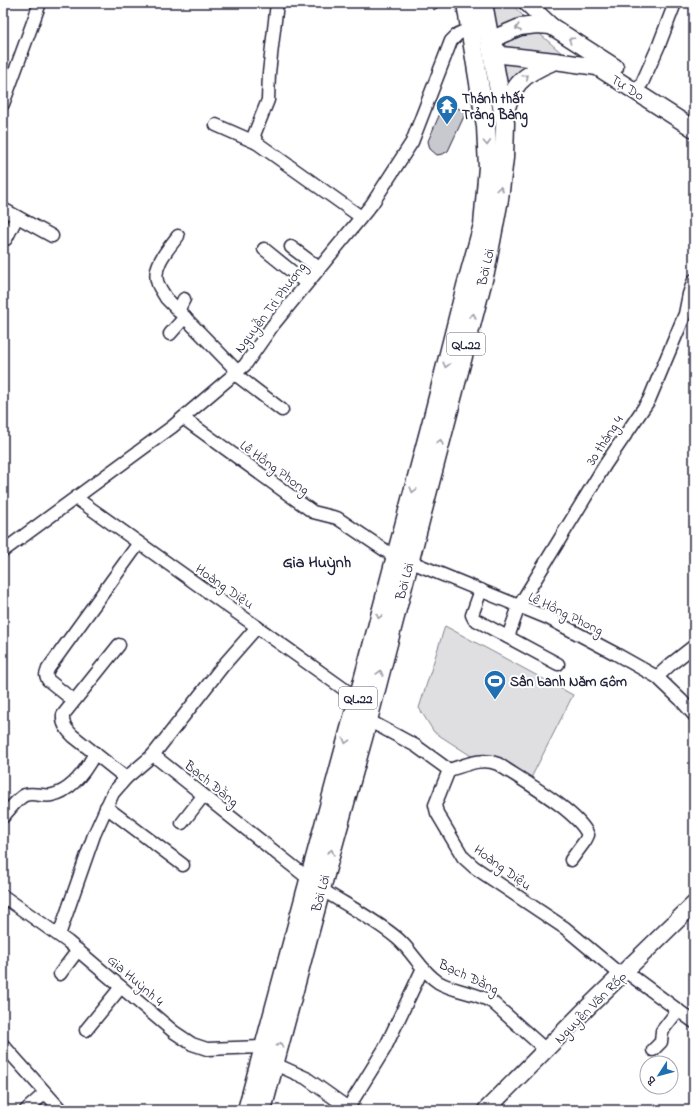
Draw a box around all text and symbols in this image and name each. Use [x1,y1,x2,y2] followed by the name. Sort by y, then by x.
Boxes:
[515,23,522,32] one-way arrow
[569,38,576,45] one-way arrow
[606,70,648,107] street label: Tự Do
[521,74,529,81] one-way arrow
[462,89,529,128] place label: Thánh thất Trảng Bàng
[434,93,460,126] temple icon: Thánh thất Trảng Bàng
[483,140,492,146] one-way arrow
[495,186,504,192] one-way arrow
[472,247,501,289] street label: Bời Lời
[230,258,313,358] street label: Nguyễn Tri Phương
[468,313,477,320] one-way arrow
[447,333,485,355] road number: QL.22
[442,361,451,368] one-way arrow
[581,411,630,471] street label: 30 tháng 4
[234,436,313,501] street label: Lê Hồng Phong
[436,439,444,445] one-way arrow
[409,486,418,493] one-way arrow
[283,551,352,576] district label: Gia Huỳnh
[190,559,258,616] street label: Hoàng Diệu
[390,560,420,603] street label: Bời Lời
[524,587,607,643] street label: Lê Hồng Phong
[376,613,384,619] one-way arrow
[482,668,508,701] sports icon: Sân banh Năm Gôm
[376,669,384,676] one-way arrow
[510,672,627,693] place label: Sân banh Năm Gôm
[339,687,377,709] road number: QL.22
[342,738,350,745] one-way arrow
[178,755,243,813] street label: Bạch Đằng
[468,840,535,897] street label: Hoàng Diệu
[326,849,335,856] one-way arrow
[306,872,336,915] street label: Bời Lời
[101,951,168,1013] street label: Gia Huỳnh 4
[433,954,502,1001] street label: Bạch Đằng
[550,967,633,1050] street label: Nguyễn Văn Rốp
[275,1042,284,1049] one-way arrow
[639,1055,679,1095] north arrow
[643,1072,661,1089] text: B

